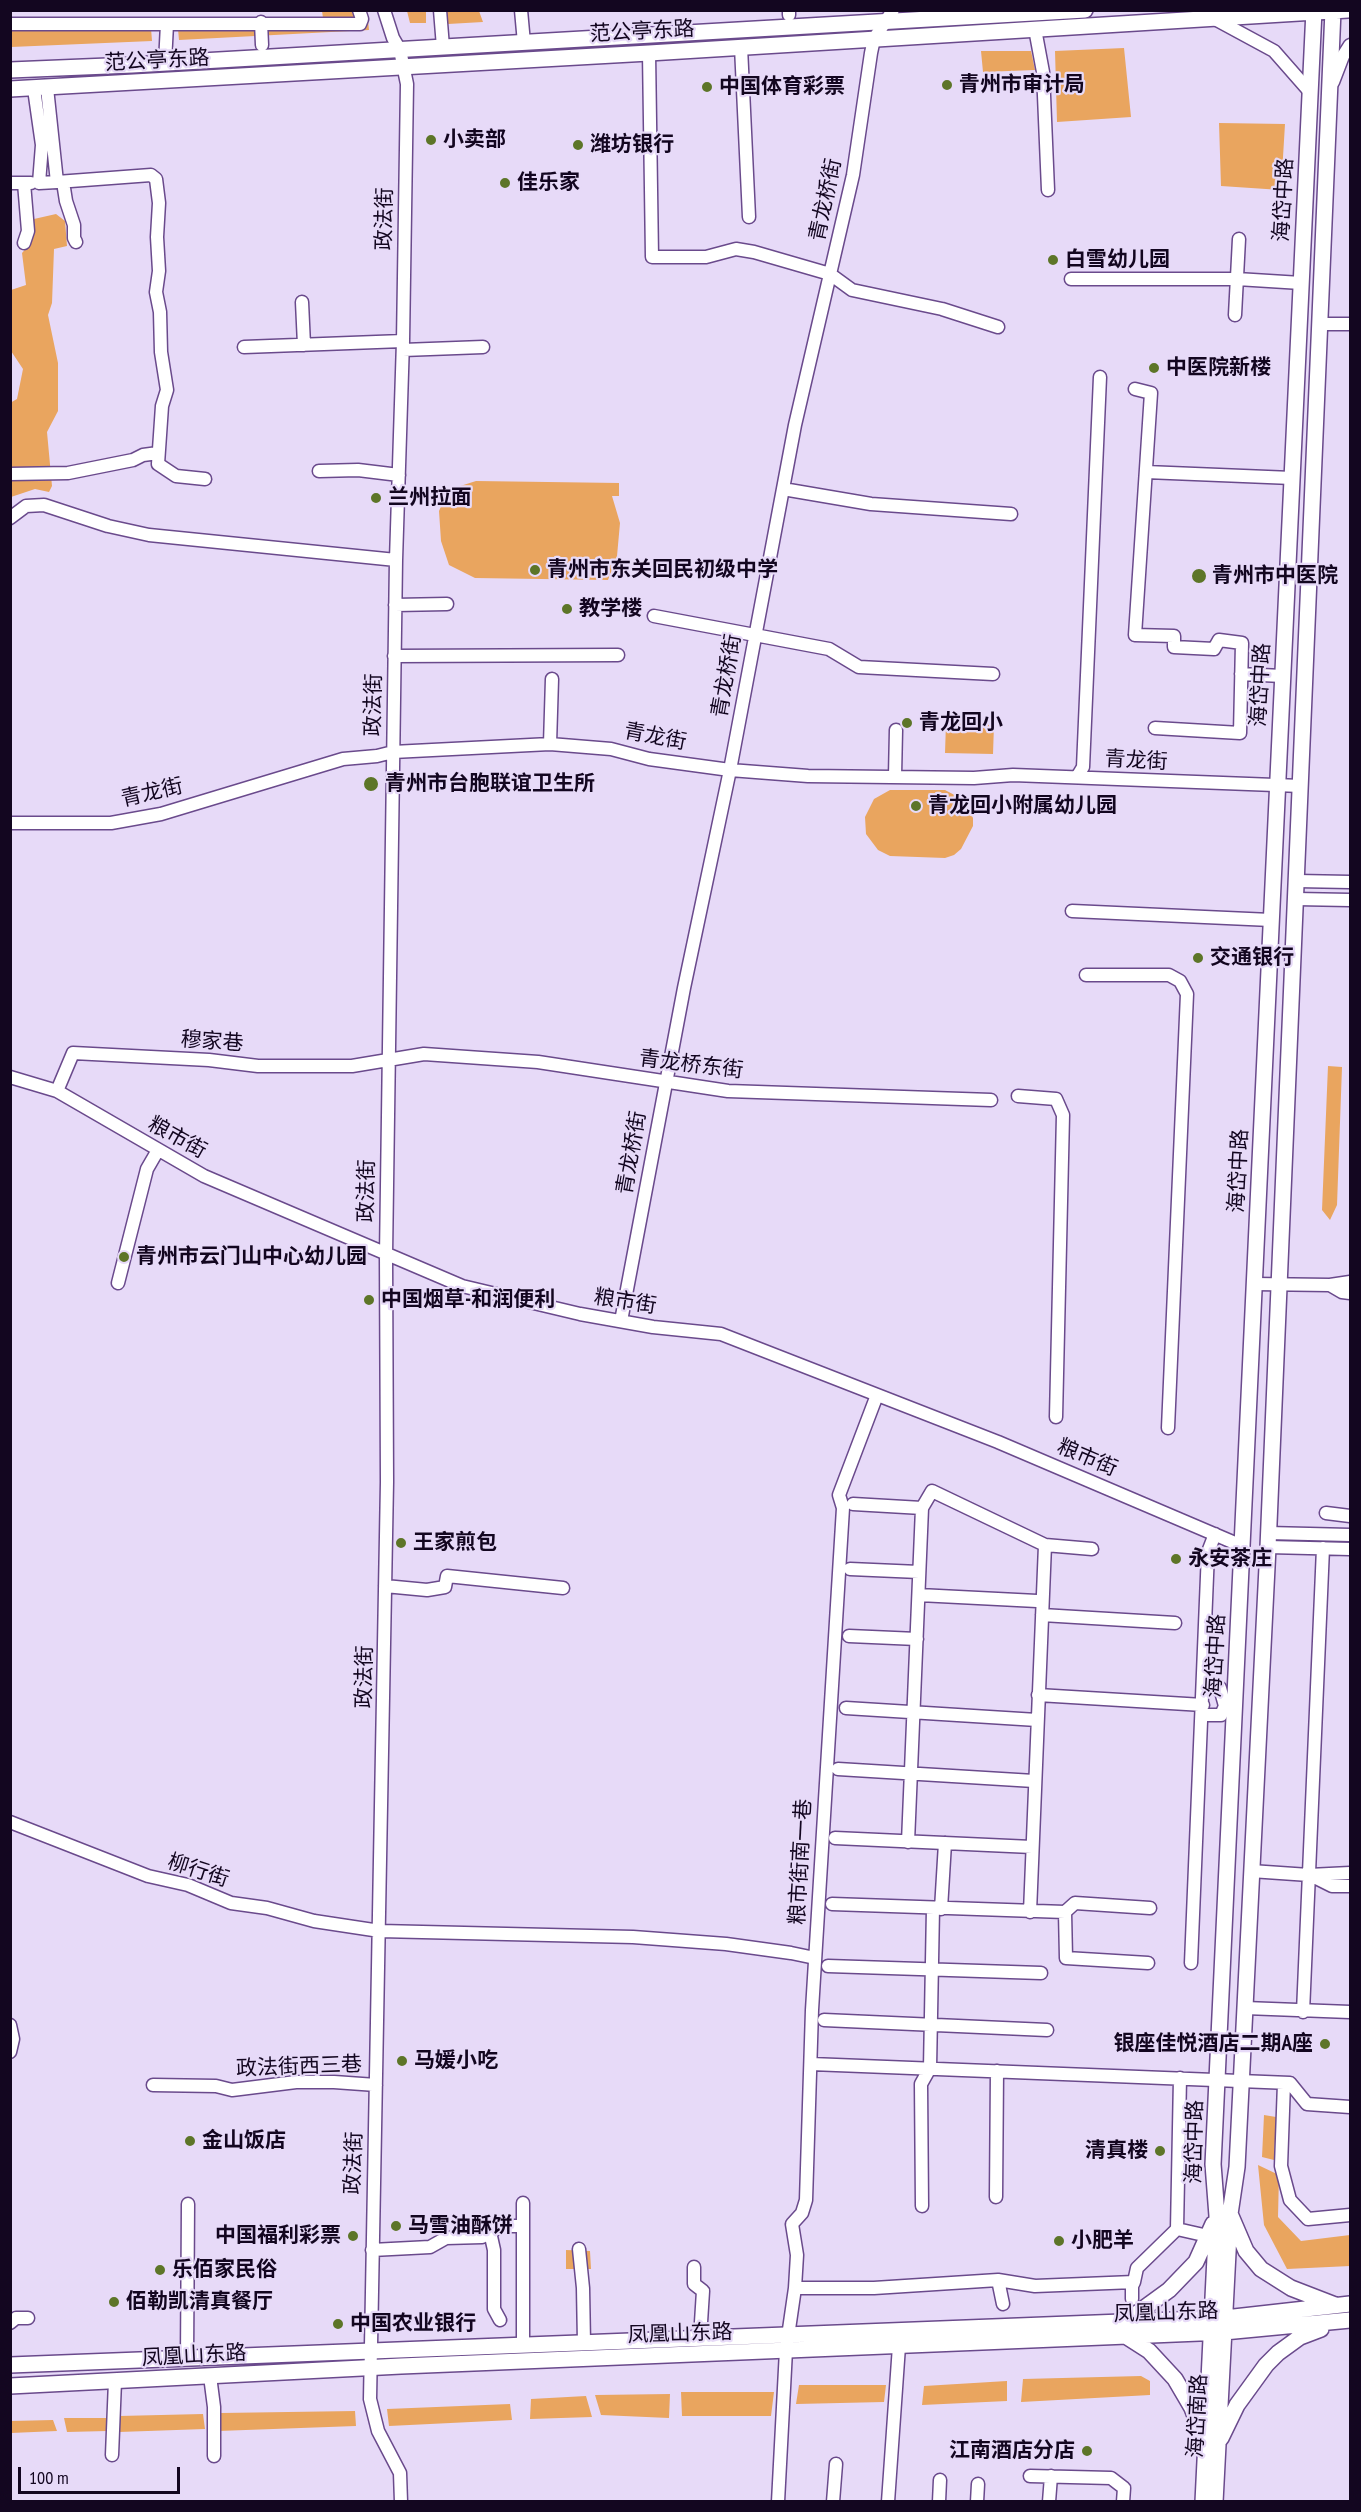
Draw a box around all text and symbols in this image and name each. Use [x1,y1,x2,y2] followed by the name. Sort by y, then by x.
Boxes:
[589,17,695,47] street label: 范公亭东路
[104,46,210,76] street label: 范公亭东路
[959,72,1085,98] place label: 青州市审计局
[719,74,845,100] place label: 中国体育彩票
[940,78,954,92] marker: 青州市审计局
[700,80,714,94] marker: 中国体育彩票
[443,127,506,153] place label: 小卖部
[590,132,674,158] place label: 潍坊银行
[424,133,438,147] marker: 小卖部
[571,138,585,152] marker: 潍坊银行
[805,156,847,244] street label: 青龙桥街
[1269,157,1299,243] street label: 海岱中路
[517,170,580,196] place label: 佳乐家
[498,176,512,190] marker: 佳乐家
[372,187,398,251] street label: 政法街
[1065,247,1170,273] place label: 白雪幼儿园
[1046,253,1060,267] marker: 白雪幼儿园
[1166,355,1271,381] place label: 中医院新楼
[1147,361,1161,375] marker: 中医院新楼
[388,485,472,511] place label: 兰州拉面
[369,491,383,505] marker: 兰州拉面
[547,557,778,583] place label: 青州市东关回民初级中学
[528,563,542,577] marker: 青州市东关回民初级中学
[1212,563,1338,589] place label: 青州市中医院
[1190,567,1208,585] marker: 青州市中医院
[579,596,642,622] place label: 教学楼
[560,602,574,616] marker: 教学楼
[707,632,747,720] street label: 青龙桥街
[1246,642,1276,728] street label: 海岱中路
[361,673,387,737] street label: 政法街
[919,710,1003,736] place label: 青龙回小
[900,716,914,730] marker: 青龙回小
[622,719,688,755] street label: 青龙街
[1104,747,1168,775] street label: 青龙街
[385,771,595,797] place label: 青州市台胞联谊卫生所
[118,774,186,812] street label: 青龙街
[362,775,380,793] marker: 青州市台胞联谊卫生所
[928,793,1117,819] place label: 青龙回小附属幼儿园
[909,799,923,813] marker: 青龙回小附属幼儿园
[1210,945,1294,971] place label: 交通银行
[1191,951,1205,965] marker: 交通银行
[180,1027,244,1057] street label: 穆家巷
[637,1046,745,1084] street label: 青龙桥东街
[612,1109,652,1197] street label: 青龙桥街
[143,1112,211,1164] street label: 粮市街
[1224,1128,1254,1214] street label: 海岱中路
[354,1159,380,1223] street label: 政法街
[136,1244,367,1270] place label: 青州市云门山中心幼儿园
[117,1250,131,1264] marker: 青州市云门山中心幼儿园
[592,1285,658,1319] street label: 粮市街
[381,1287,555,1313] place label: 中国烟草-和润便利
[362,1293,376,1307] marker: 中国烟草-和润便利
[1053,1434,1121,1482] street label: 粮市街
[413,1530,497,1556] place label: 王家煎包
[394,1536,408,1550] marker: 王家煎包
[1188,1546,1272,1572] place label: 永安茶庄
[1169,1552,1183,1566] marker: 永安茶庄
[1201,1613,1231,1699] street label: 海岱中路
[352,1645,378,1709] street label: 政法街
[785,1798,817,1926] street label: 粮市街南一巷
[164,1849,232,1893] street label: 柳行街
[1113,2031,1313,2057] place label: 银座佳悦酒店二期A座
[1318,2037,1332,2051] marker: 银座佳悦酒店二期A座
[414,2048,498,2074] place label: 马媛小吃
[236,2052,362,2082] street label: 政法街西三巷
[395,2054,409,2068] marker: 马媛小吃
[1182,2100,1208,2184] street label: 海岱中路
[202,2128,286,2154] place label: 金山饭店
[340,2131,368,2195] street label: 政法街
[183,2134,197,2148] marker: 金山饭店
[1085,2138,1148,2164] place label: 清真楼
[1153,2144,1167,2158] marker: 清真楼
[408,2213,513,2239] place label: 马雪油酥饼
[389,2219,403,2233] marker: 马雪油酥饼
[215,2223,341,2249] place label: 中国福利彩票
[1071,2228,1134,2254] place label: 小肥羊
[346,2229,360,2243] marker: 中国福利彩票
[1052,2234,1066,2248] marker: 小肥羊
[172,2257,277,2283] place label: 乐佰家民俗
[153,2263,167,2277] marker: 乐佰家民俗
[126,2289,273,2315] place label: 佰勒凯清真餐厅
[107,2295,121,2309] marker: 佰勒凯清真餐厅
[1113,2299,1219,2327] street label: 凤凰山东路
[350,2311,476,2337] place label: 中国农业银行
[331,2317,345,2331] marker: 中国农业银行
[627,2320,733,2348] street label: 凤凰山东路
[141,2341,247,2371] street label: 凤凰山东路
[1183,2373,1213,2459] street label: 海岱南路
[949,2438,1075,2464] place label: 江南酒店分店
[1080,2444,1094,2458] marker: 江南酒店分店
[21,2455,183,2493] scale bar
[29,2466,69,2489] text: 100 m

